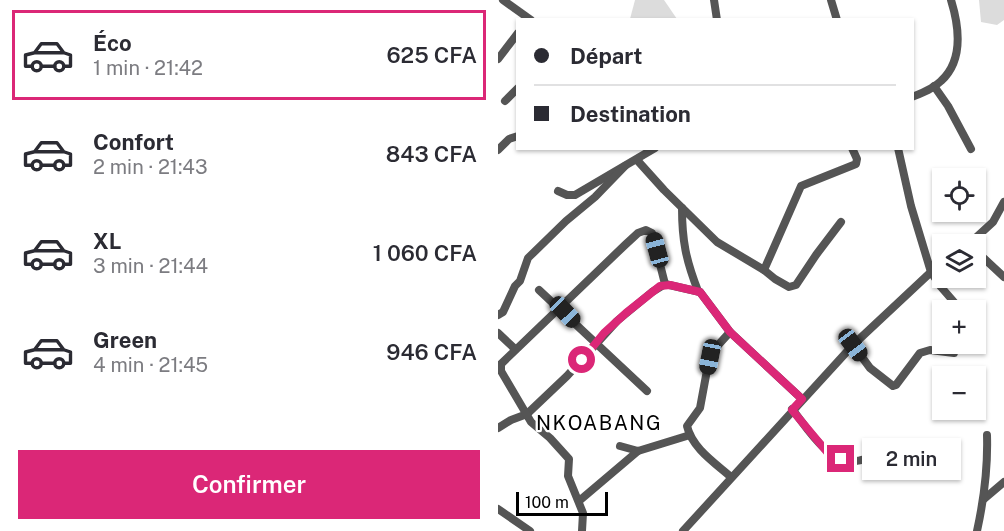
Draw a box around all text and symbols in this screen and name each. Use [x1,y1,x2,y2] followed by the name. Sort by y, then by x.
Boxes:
[21,28,75,82] icon: car
[93,30,132,56] text: Éco
[386,42,477,68] text: 625 CFA
[570,43,642,69] text: Départ
[93,56,203,80] text: 1 min · 21:42
[570,101,691,127] text: Destination
[21,127,75,181] icon: car
[93,129,174,155] text: Confort
[386,141,477,167] text: 843 CFA
[93,155,208,179] text: 2 min · 21:43
[932,168,986,420] map controls
[932,168,986,222] button: locate
[21,226,75,280] icon: car
[93,228,121,254] text: XL
[644,230,670,270] car
[932,234,986,288] button: layers
[373,240,477,266] text: 1 060 CFA
[93,254,208,278] text: 3 min · 21:44
[546,293,584,331] car
[932,300,986,354] button: +
[21,325,75,379] icon: car
[835,325,871,365] car
[93,327,157,353] text: Green
[698,338,722,376] car
[386,339,477,365] text: 946 CFA
[568,346,595,373] route start
[93,353,208,377] text: 4 min · 21:45
[932,366,986,420] button: −
[536,411,662,435] district label: NKOABANG
[862,438,961,480] callout: 2 min
[827,445,854,472] route end
[886,447,937,471] text: 2 min
[18,450,480,519] button: Confirmer
[516,489,608,516] scale bar
[525,493,569,512] text: 100 m

